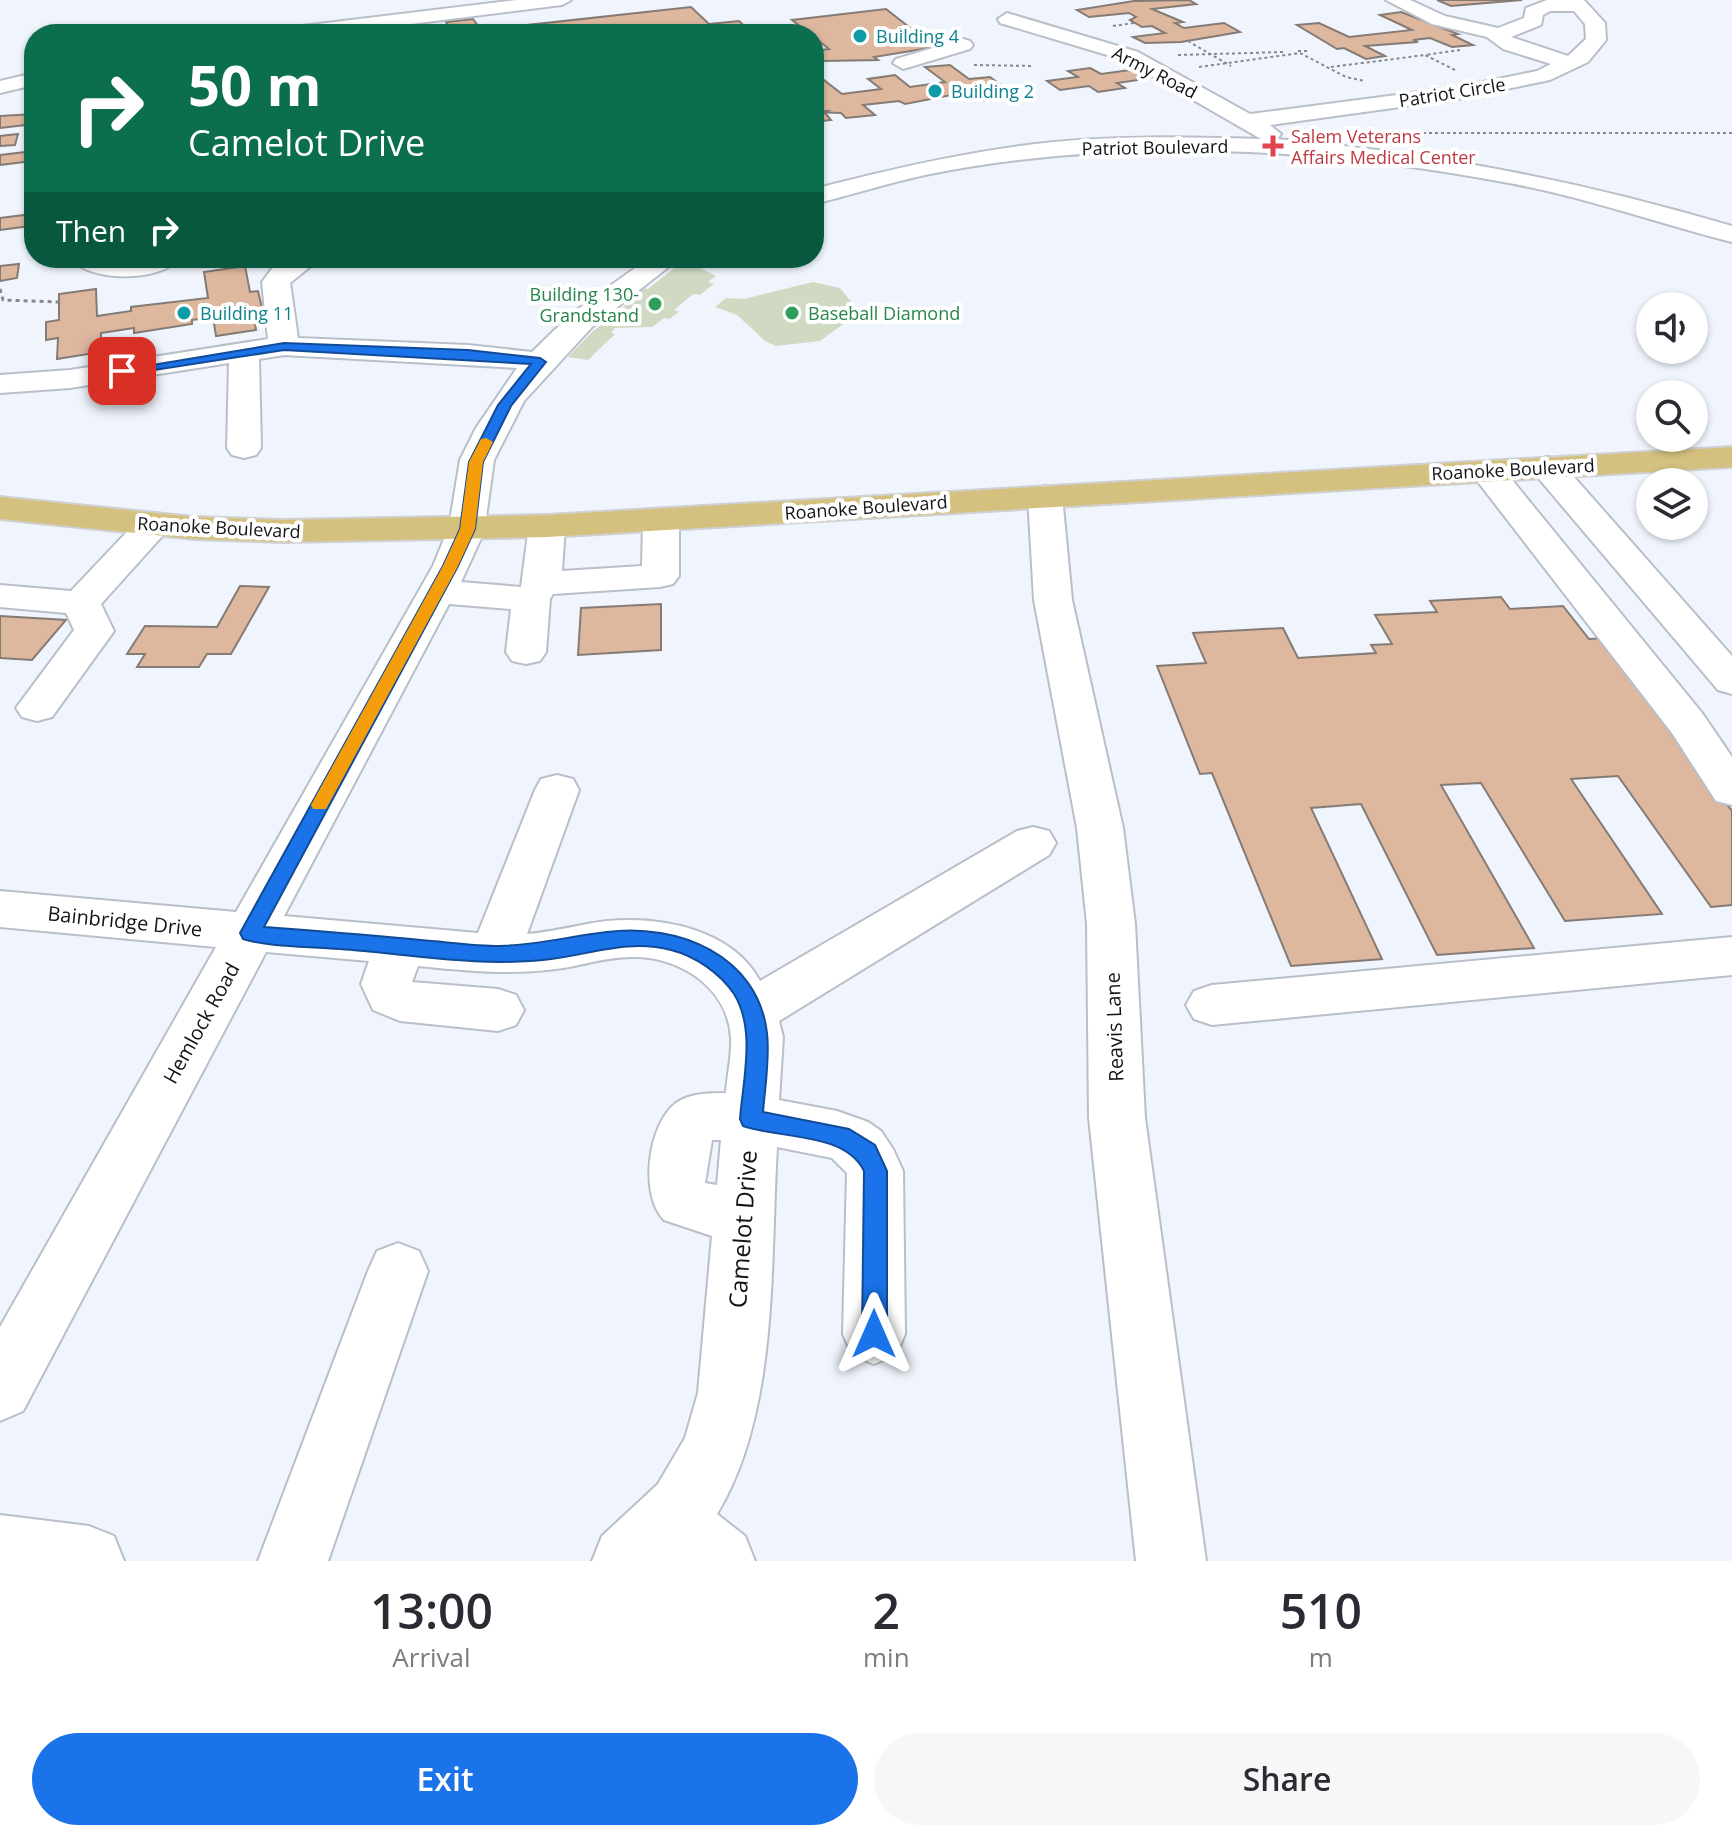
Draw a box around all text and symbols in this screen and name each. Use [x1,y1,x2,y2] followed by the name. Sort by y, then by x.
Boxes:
[876,24,959,48] place label: Building 4
[851,27,869,45] marker: Building 4
[1109,40,1201,104] street label: Army Road
[188,46,322,122] text: 50 m
[56,56,160,160] icon: right
[1397,72,1507,112] street label: Patriot Circle
[951,79,1034,103] place label: Building 2
[926,82,944,100] marker: Building 2
[188,118,425,167] text: Camelot Drive
[1291,124,1476,169] place label: Salem Veterans Affairs Medical Center
[1082,134,1228,160] street label: Patriot Boulevard
[1262,135,1284,157] marker: Salem Veterans Affairs Medical Center
[142,208,186,252] icon: right
[56,210,126,251] text: Then
[530,282,639,327] place label: Building 130- Grandstand
[1636,292,1708,540] map controls
[1636,292,1708,364] button: sound
[646,295,664,313] marker: Building 130- Grandstand
[200,301,293,325] place label: Building 11
[808,301,960,325] place label: Baseball Diamond
[175,304,193,322] marker: Building 11
[783,304,801,322] marker: Baseball Diamond
[88,337,156,405] pin
[100,349,144,393] icon: arrive
[1636,380,1708,452] button: search
[1431,453,1595,485] street label: Roanoke Boulevard
[1636,468,1708,540] button: layers
[784,489,948,525] street label: Roanoke Boulevard
[137,511,301,543] street label: Roanoke Boulevard
[46,899,204,943] street label: Bainbridge Drive
[157,958,245,1088] street label: Hemlock Road
[1099,972,1129,1082] street label: Reavis Lane
[720,1149,764,1309] street label: Camelot Drive
[832,1292,916,1376] position arrow
[370,1578,493,1643] text: 13:00
[873,1578,900,1643] text: 2
[1280,1578,1362,1643] text: 510
[392,1639,471,1675] text: Arrival
[863,1639,910,1675] text: min
[1309,1639,1333,1675] text: m
[32,1733,858,1825] button: Exit
[874,1733,1700,1825] button: Share

